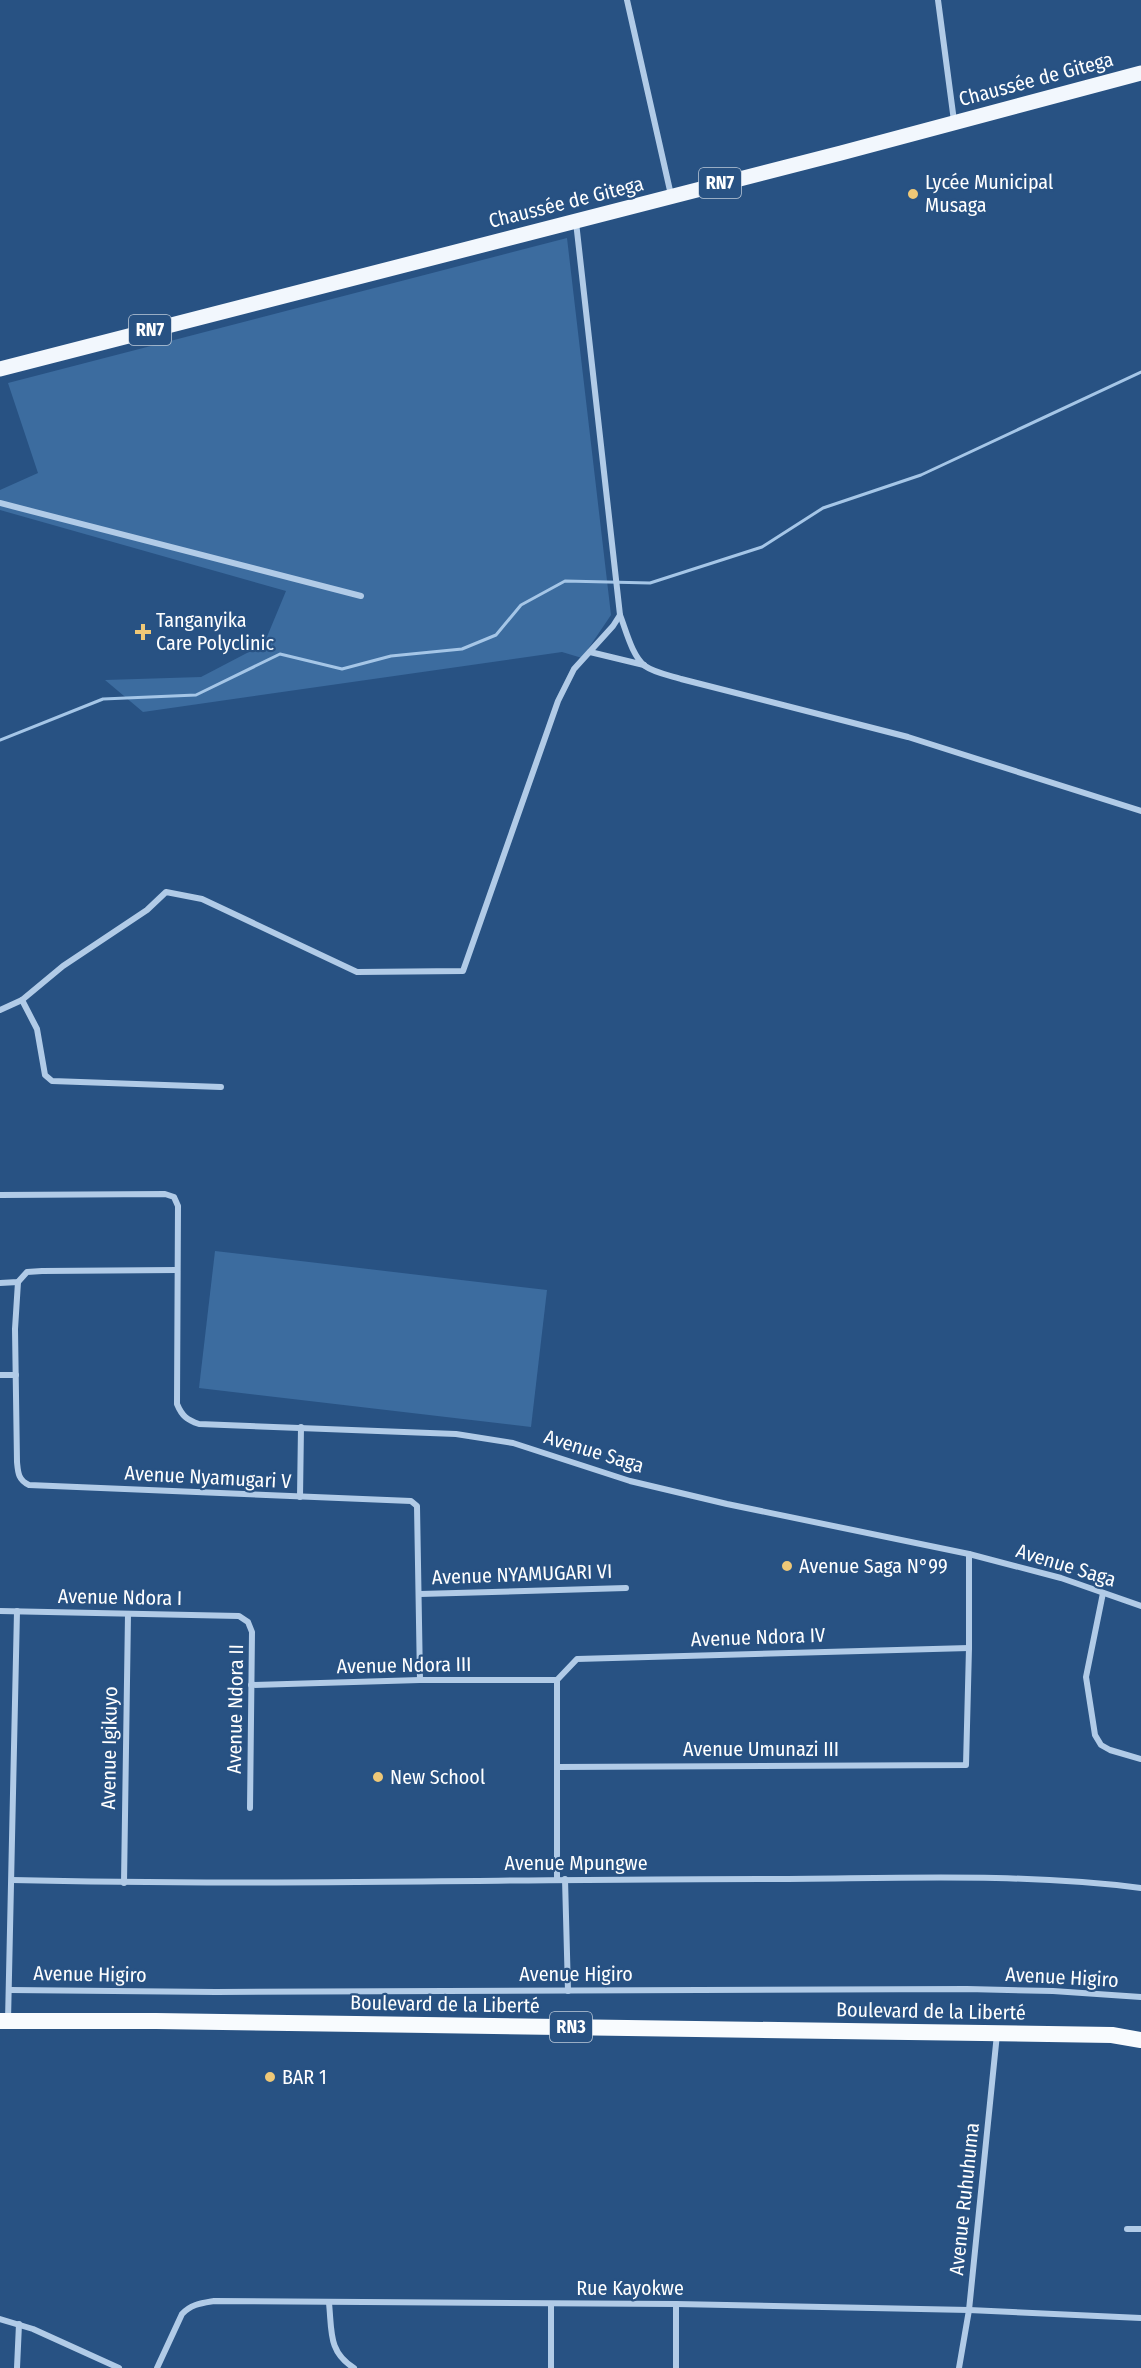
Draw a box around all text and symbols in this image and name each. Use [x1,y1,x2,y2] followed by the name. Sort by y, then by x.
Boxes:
[956,47,1116,111] street label: Chaussée de Gitega
[699,168,741,198] road number: RN7
[925,170,1053,217] place label: Lycée Municipal Musaga
[486,171,646,233] street label: Chaussée de Gitega
[906,187,920,201] marker: Lycée Municipal Musaga
[129,315,171,345] road number: RN7
[156,608,275,655] place label: Tanganyika Care Polyclinic
[134,623,152,641] marker: Tanganyika Care Polyclinic
[541,1424,647,1478] street label: Avenue Saga
[124,1461,293,1493] street label: Avenue Nyamugari V
[1013,1538,1119,1592] street label: Avenue Saga
[799,1554,948,1578] place label: Avenue Saga N°99
[431,1559,613,1589] street label: Avenue NYAMUGARI VI
[780,1559,794,1573] marker: Avenue Saga N°99
[58,1584,182,1610] street label: Avenue Ndora I
[690,1623,826,1651] street label: Avenue Ndora IV
[222,1644,248,1774] street label: Avenue Ndora II
[336,1652,472,1678] street label: Avenue Ndora III
[96,1686,122,1810] street label: Avenue Igikuyo
[683,1737,839,1761] street label: Avenue Umunazi III
[390,1765,485,1789] place label: New School
[371,1770,385,1784] marker: New School
[504,1851,648,1875] street label: Avenue Mpungwe
[33,1961,147,1987] street label: Avenue Higiro
[519,1962,633,1986] street label: Avenue Higiro
[1005,1962,1119,1992] street label: Avenue Higiro
[350,1990,540,2018] street label: Boulevard de la Liberté
[836,1997,1026,2025] street label: Boulevard de la Liberté
[550,2012,592,2042] road number: RN3
[282,2065,327,2089] place label: BAR 1
[263,2070,277,2084] marker: BAR 1
[944,2121,984,2277] street label: Avenue Ruhuhuma
[576,2276,684,2300] street label: Rue Kayokwe

